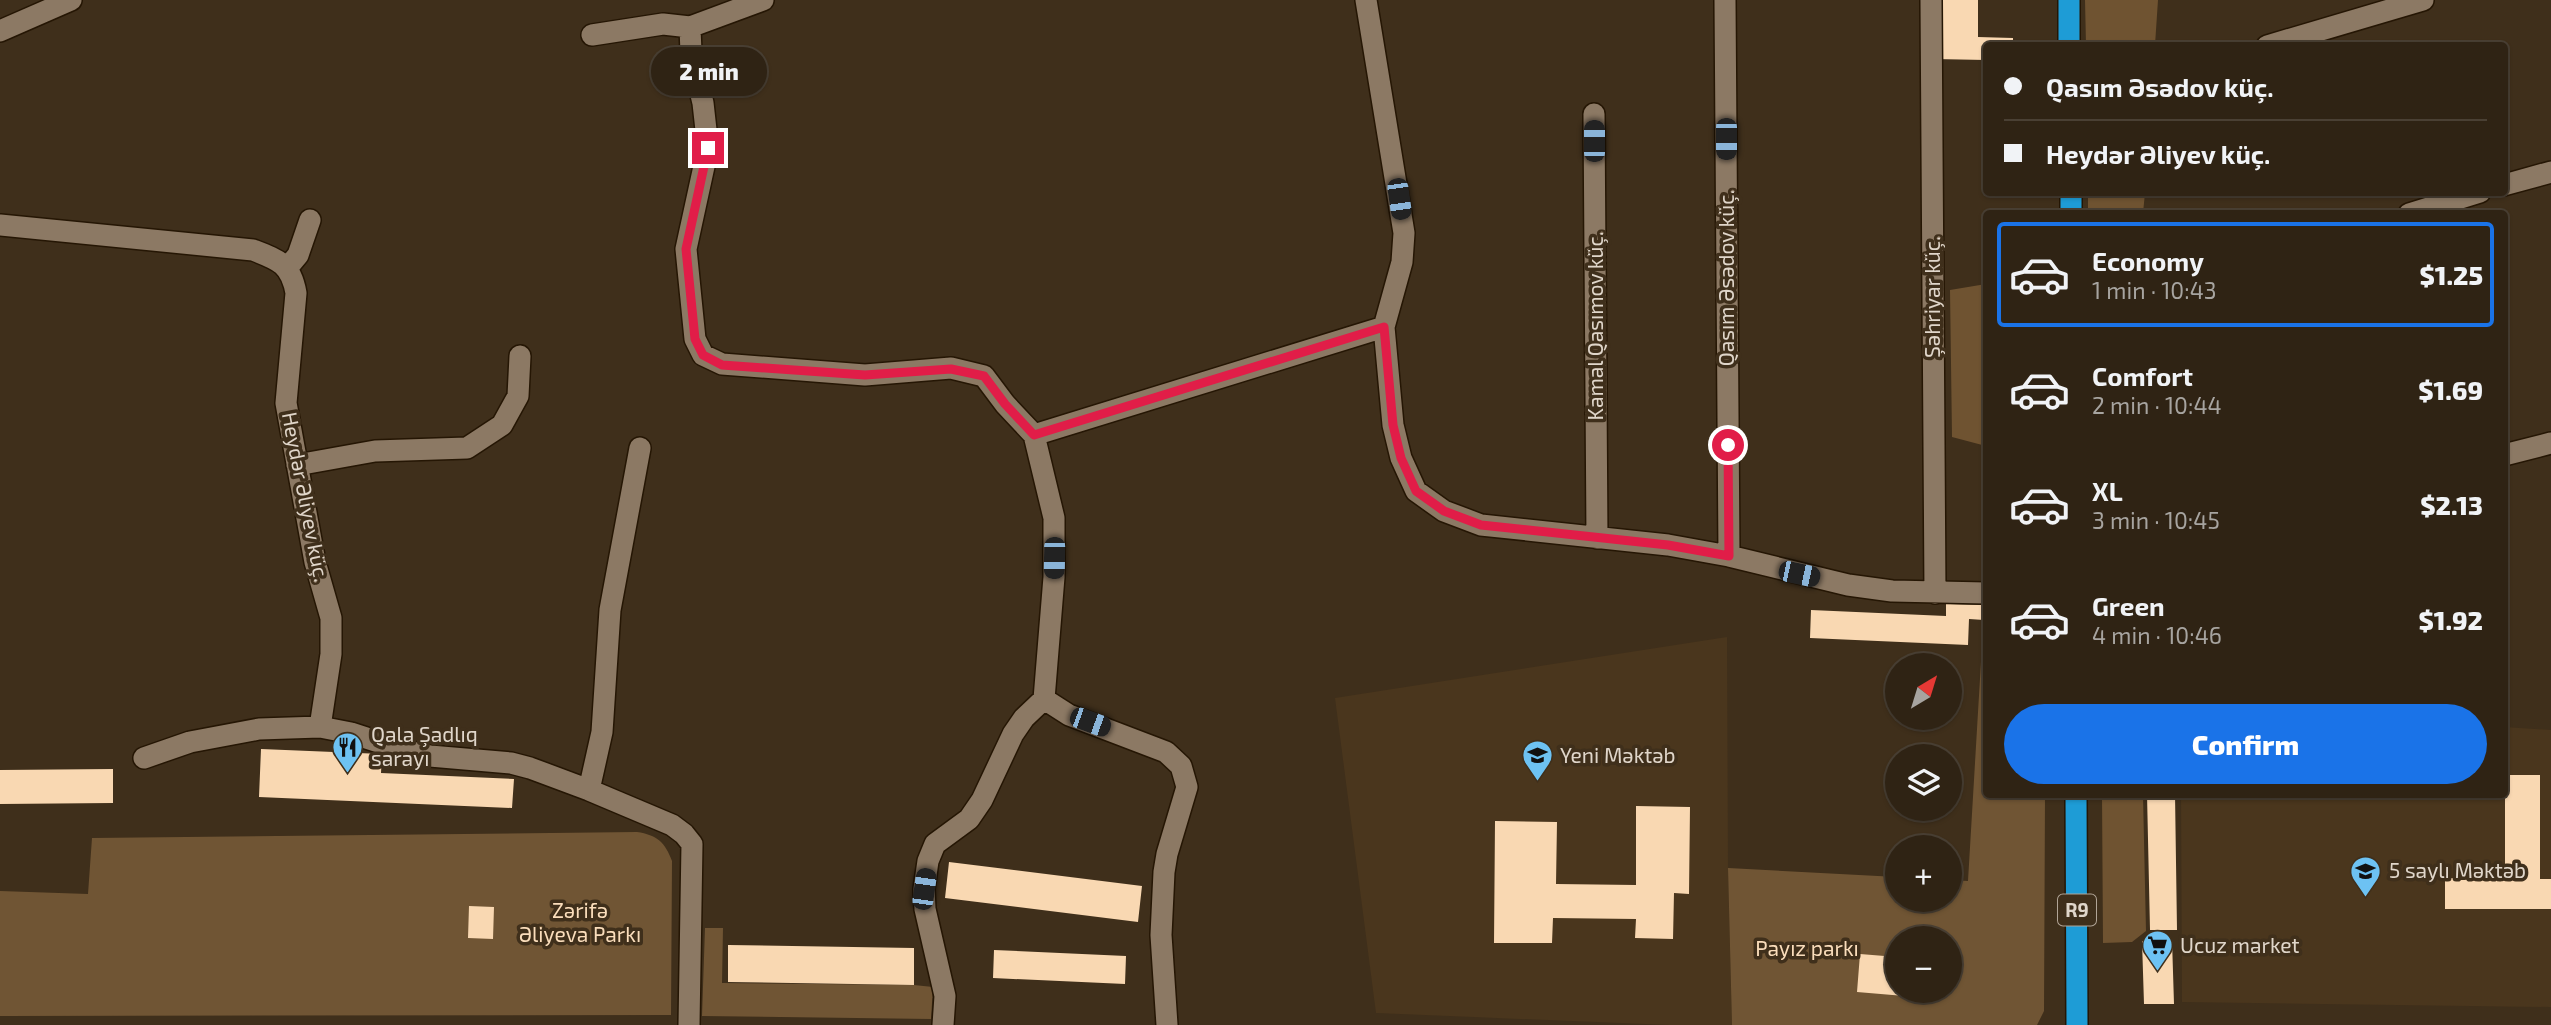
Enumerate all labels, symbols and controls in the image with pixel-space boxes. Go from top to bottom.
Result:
callout: 2 min [650,46,766,96]
text: 2 min [679,57,739,85]
text: Qasım Əsədov küç. [2046,71,2274,102]
car [1716,118,1737,160]
car [1584,120,1605,162]
route end [692,132,724,164]
text: Heydər Əliyev küç. [2046,138,2270,169]
car [1386,177,1413,221]
street label: Qasım Əsədov küç. [1713,190,1740,366]
street label: Kamal Qasımov küç. [1582,231,1609,421]
street label: Şəhriyar küç. [1919,236,1946,358]
icon: car [2008,243,2071,306]
text: Economy [2092,245,2204,276]
text: $1.25 [2419,259,2483,290]
text: 1 min · 10:43 [2092,276,2217,304]
icon: car [2008,358,2071,421]
text: Comfort [2092,360,2193,391]
text: $1.69 [2418,374,2483,405]
text: 2 min · 10:44 [2092,391,2222,419]
street label: Heydər Əliyev küç. [276,410,335,584]
route start [1712,429,1744,461]
icon: car [2008,473,2071,536]
text: XL [2092,475,2123,506]
text: $2.13 [2420,489,2483,520]
text: 3 min · 10:45 [2092,506,2220,534]
car [1044,537,1065,579]
car [1777,559,1822,589]
icon: car [2008,588,2071,651]
text: Green [2092,590,2165,621]
text: $1.92 [2418,604,2483,635]
text: 4 min · 10:46 [2092,621,2222,649]
north arrow [1885,653,1962,730]
map controls [1885,653,1962,1003]
button: Confirm [2004,704,2487,784]
car [1067,705,1114,739]
place label: Qala Şadlıq sarayı [371,721,478,770]
restaurant icon: Qala Şadlıq sarayı [331,730,365,774]
school or university icon: Yeni Məktəb [1520,739,1554,783]
place label: Yeni Məktəb [1560,742,1676,767]
button: layers [1885,744,1962,821]
button: + [1885,835,1962,912]
school or university icon: 5 saylı Məktəb [2349,854,2383,898]
place label: 5 saylı Məktəb [2389,857,2526,882]
car [911,867,938,911]
road number: R9 [2058,894,2096,926]
park label: Zərifə Əliyeva Parkı [519,897,641,946]
button: − [1885,926,1962,1003]
supermarket icon: Ucuz market [2140,929,2174,973]
place label: Ucuz market [2180,932,2300,957]
park label: Payız parkı [1755,935,1859,960]

